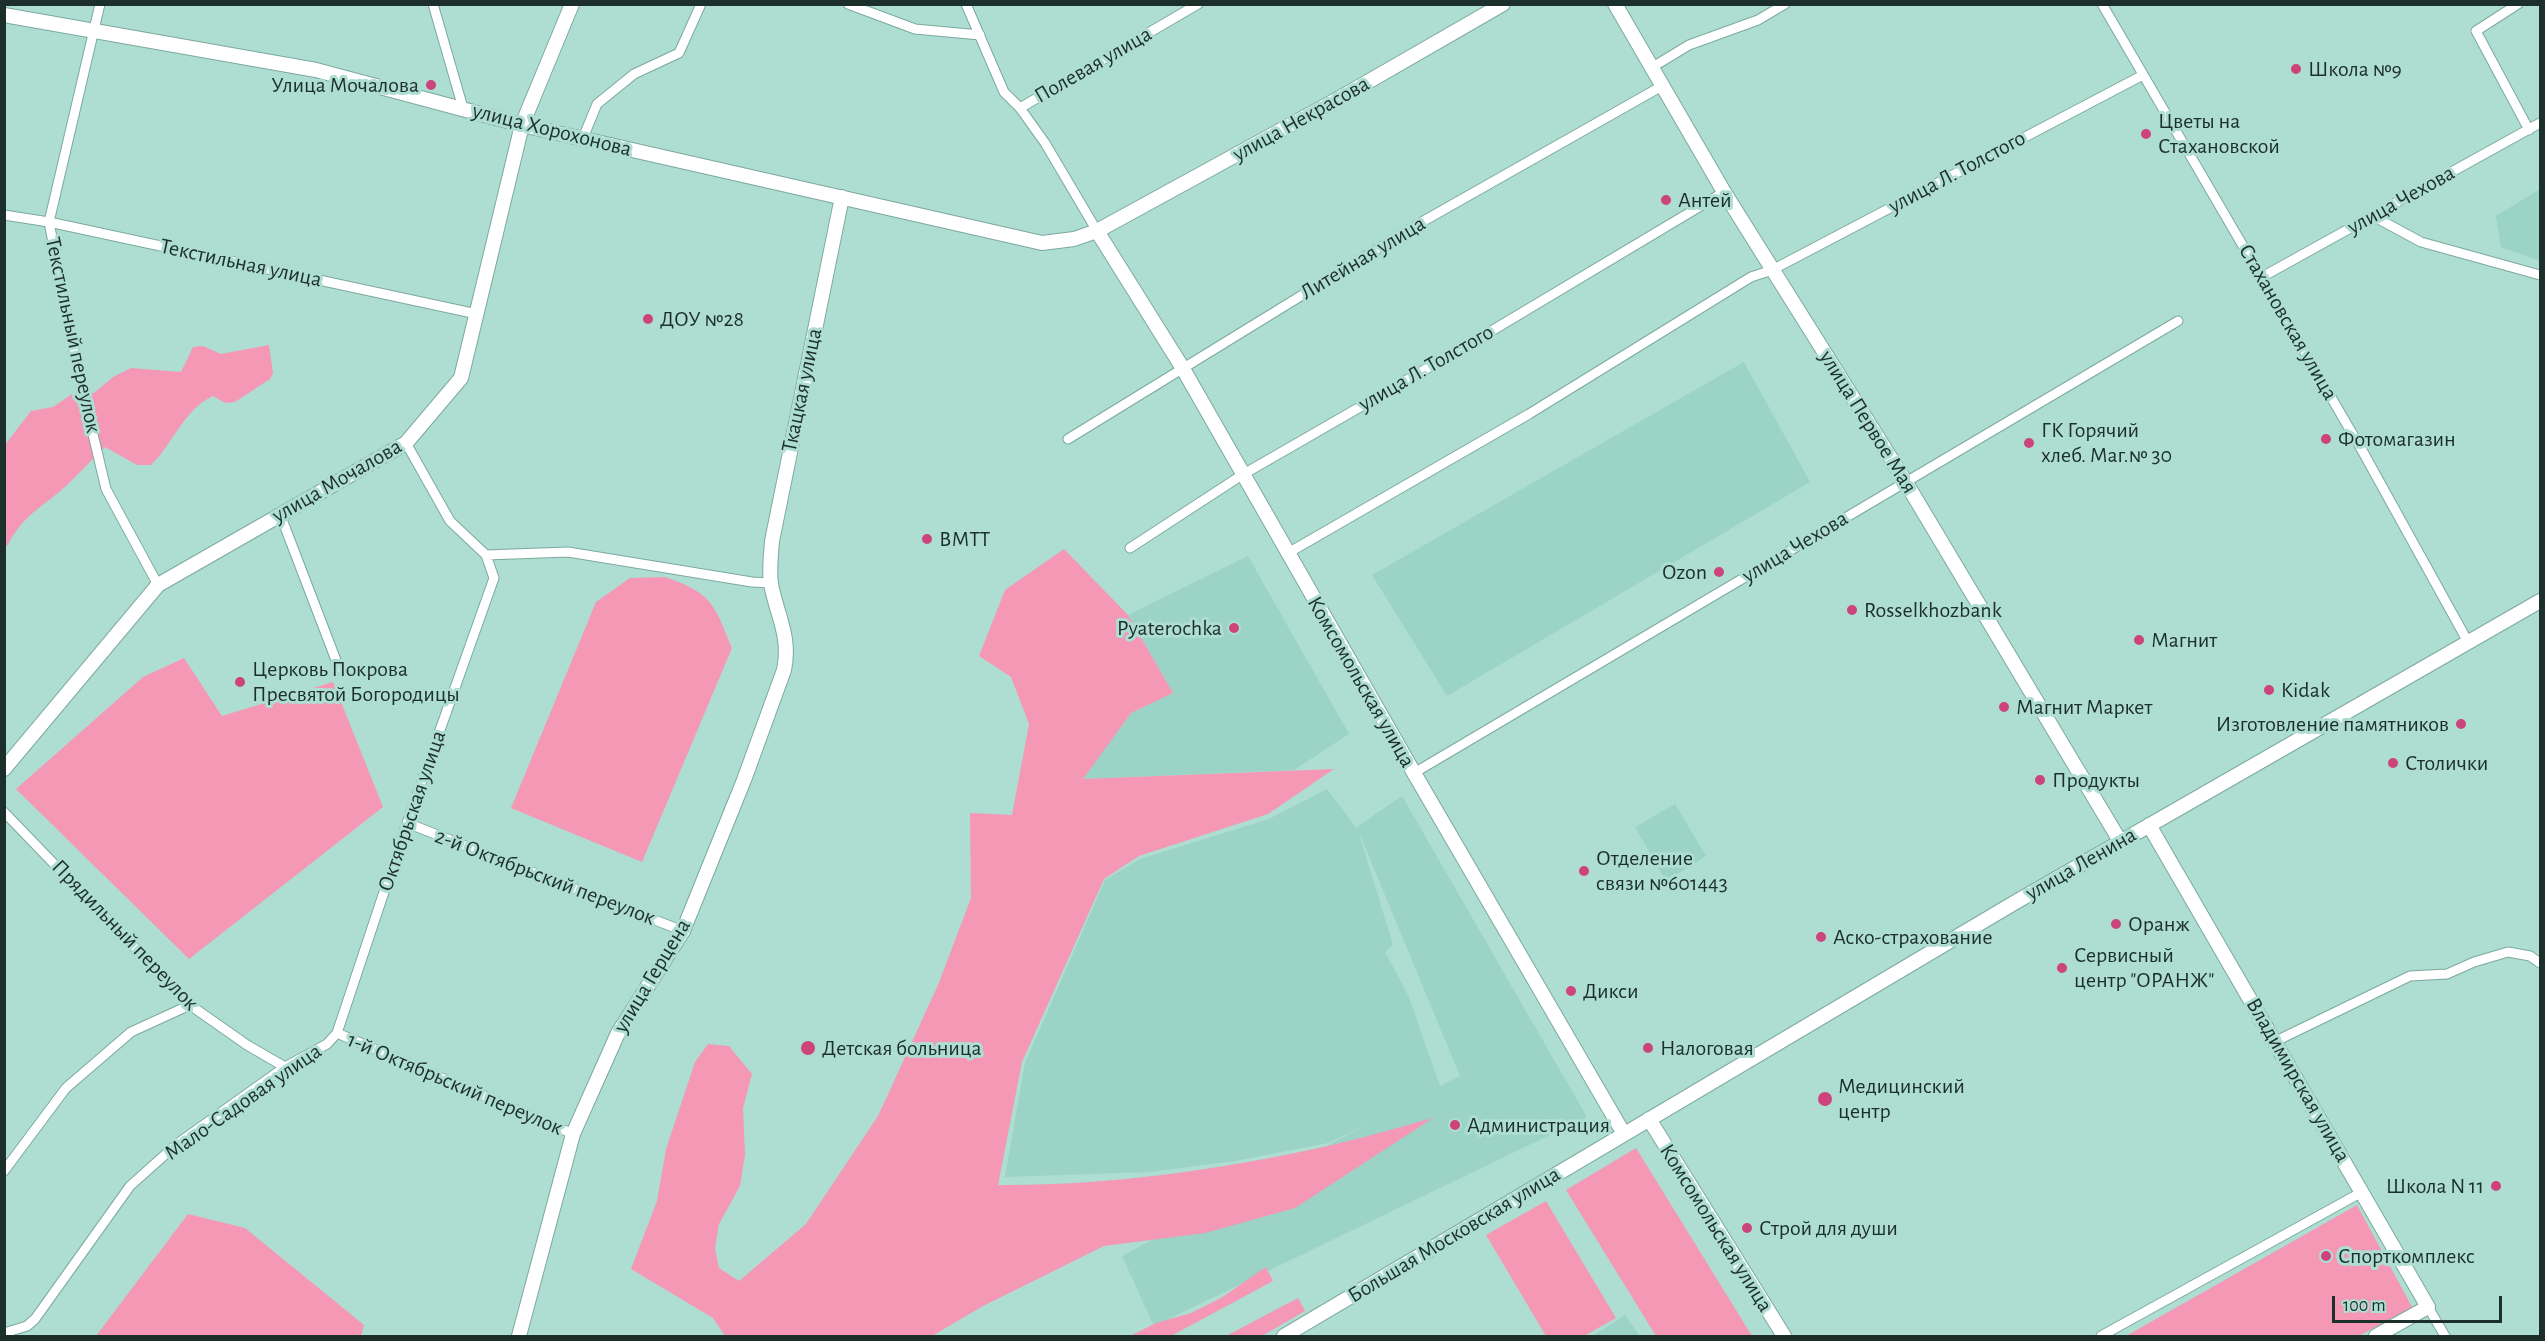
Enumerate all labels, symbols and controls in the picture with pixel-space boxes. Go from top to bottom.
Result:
street label: Полевая улица [1030,21,1156,109]
place label: Школа №9 [2308,56,2402,82]
marker: Школа №9 [2289,62,2303,76]
street label: улица Некрасова [1228,71,1374,167]
place label: Улица Мочалова [271,72,419,98]
marker: Улица Мочалова [424,78,438,92]
street label: улица Хорохонова [470,97,634,163]
place label: Цветы на Стахановской [2158,108,2280,160]
street label: улица Л. Толстого [1884,125,2030,219]
marker: Цветы на Стахановской [2139,127,2153,141]
street label: улица Чехова [2343,160,2459,240]
place label: Антей [1678,187,1732,213]
marker: Антей [1659,193,1673,207]
street label: Литейная улица [1296,210,1430,306]
street label: Текстильная улица [158,233,324,293]
street label: Текстильный переулок [39,235,107,435]
street label: Стахановская улица [2233,239,2343,405]
place label: ДОУ №28 [660,306,744,332]
marker: ДОУ №28 [641,312,655,326]
street label: улица Л. Толстого [1354,319,1498,417]
street label: Ткацкая улица [776,326,828,454]
street label: улица Первое Мая [1813,346,1923,498]
place label: ГК Горячий хлеб. Маг.№ 30 [2041,417,2172,469]
place label: Фотомагазин [2338,426,2456,452]
marker: Фотомагазин [2319,432,2333,446]
street label: улица Мочалова [267,433,407,529]
marker: ГК Горячий хлеб. Маг.№ 30 [2022,436,2036,450]
street label: улица Чехова [1737,505,1853,589]
place label: ВМТТ [939,526,990,552]
marker: ВМТТ [920,532,934,546]
place label: Ozon [1662,559,1707,585]
marker: Ozon [1712,565,1726,579]
street label: Комсомольская улица [1301,592,1421,772]
place label: Rosselkhozbank [1864,597,2002,623]
marker: Rosselkhozbank [1845,603,1859,617]
place label: Pyaterochka [1117,615,1222,641]
marker: Pyaterochka [1227,621,1241,635]
place label: Магнит [2151,627,2217,653]
marker: Магнит [2132,633,2146,647]
place label: Церковь Покрова Пресвятой Богородицы [252,656,460,708]
marker: Церковь Покрова Пресвятой Богородицы [233,675,247,689]
place label: Kidak [2281,677,2330,703]
marker: Kidak [2262,683,2276,697]
place label: Магнит Маркет [2016,694,2152,720]
marker: Магнит Маркет [1997,700,2011,714]
place label: Изготовление памятников [2216,711,2449,737]
marker: Изготовление памятников [2454,717,2468,731]
street label: Октябрьская улица [372,727,452,895]
place label: Столички [2405,750,2488,776]
marker: Столички [2386,756,2400,770]
place label: Продукты [2052,767,2140,793]
marker: Продукты [2033,773,2047,787]
street label: улица Ленина [2021,822,2141,906]
street label: 2-й Октябрьский переулок [431,823,659,931]
place label: Отделение связи №601443 [1596,845,1728,896]
street label: Прядильный переулок [46,854,204,1016]
marker: Отделение связи №601443 [1577,864,1591,878]
place label: Оранж [2128,911,2190,937]
street label: улица Герцена [608,914,696,1038]
marker: Оранж [2109,917,2123,931]
place label: Аско-страхование [1833,924,1993,950]
marker: Аско-страхование [1814,930,1828,944]
place label: Сервисный центр "ОРАНЖ" [2074,942,2214,993]
marker: Сервисный центр "ОРАНЖ" [2055,961,2069,975]
place label: Дикси [1583,978,1639,1004]
marker: Дикси [1564,984,1578,998]
street label: Владимирская улица [2240,993,2356,1167]
street label: 1-й Октябрьский переулок [343,1027,567,1141]
place label: Детская больница [822,1035,982,1061]
place label: Налоговая [1660,1035,1754,1061]
street label: Мало-Садовая улица [159,1038,327,1166]
marker: Детская больница [799,1039,817,1057]
marker: Налоговая [1641,1041,1655,1055]
place label: Медицинский центр [1838,1073,1965,1124]
marker: Медицинский центр [1816,1090,1834,1108]
place label: Администрация [1467,1112,1610,1138]
marker: Администрация [1448,1118,1462,1132]
street label: Комсомольская улица [1654,1139,1778,1317]
street label: Большая Московская улица [1343,1161,1565,1309]
place label: Школа N 11 [2386,1173,2484,1199]
marker: Школа N 11 [2489,1179,2503,1193]
place label: Строй для души [1759,1215,1898,1241]
marker: Строй для души [1740,1221,1754,1235]
place label: Спорткомплекс [2338,1243,2475,1269]
marker: Спорткомплекс [2319,1249,2333,1263]
scale bar [2335,1284,2504,1322]
text: 100 m [2343,1297,2386,1315]

